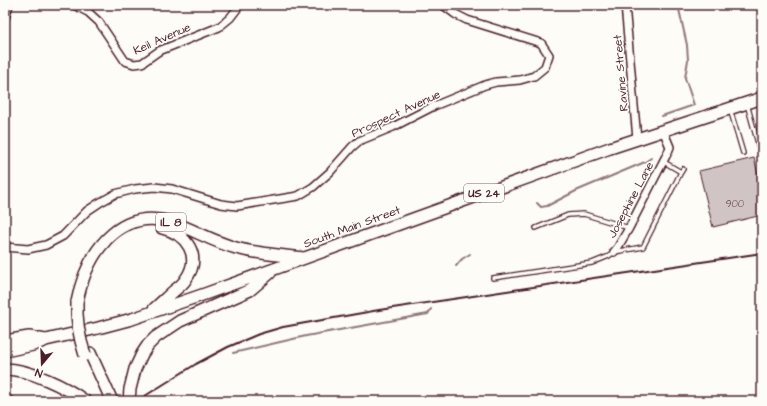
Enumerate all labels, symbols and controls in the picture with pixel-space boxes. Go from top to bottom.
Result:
street label: Keil Avenue [131,19,194,59]
street label: Ravine Street [609,34,633,112]
street label: Prospect Avenue [349,86,444,142]
street label: Josephine Lane [604,158,659,241]
road number: US 24 [464,184,504,202]
house number: 900 [726,197,744,211]
street label: South Main Street [301,202,403,252]
road number: IL 8 [156,213,186,231]
north arrow [22,344,62,384]
text: N [33,365,45,381]

